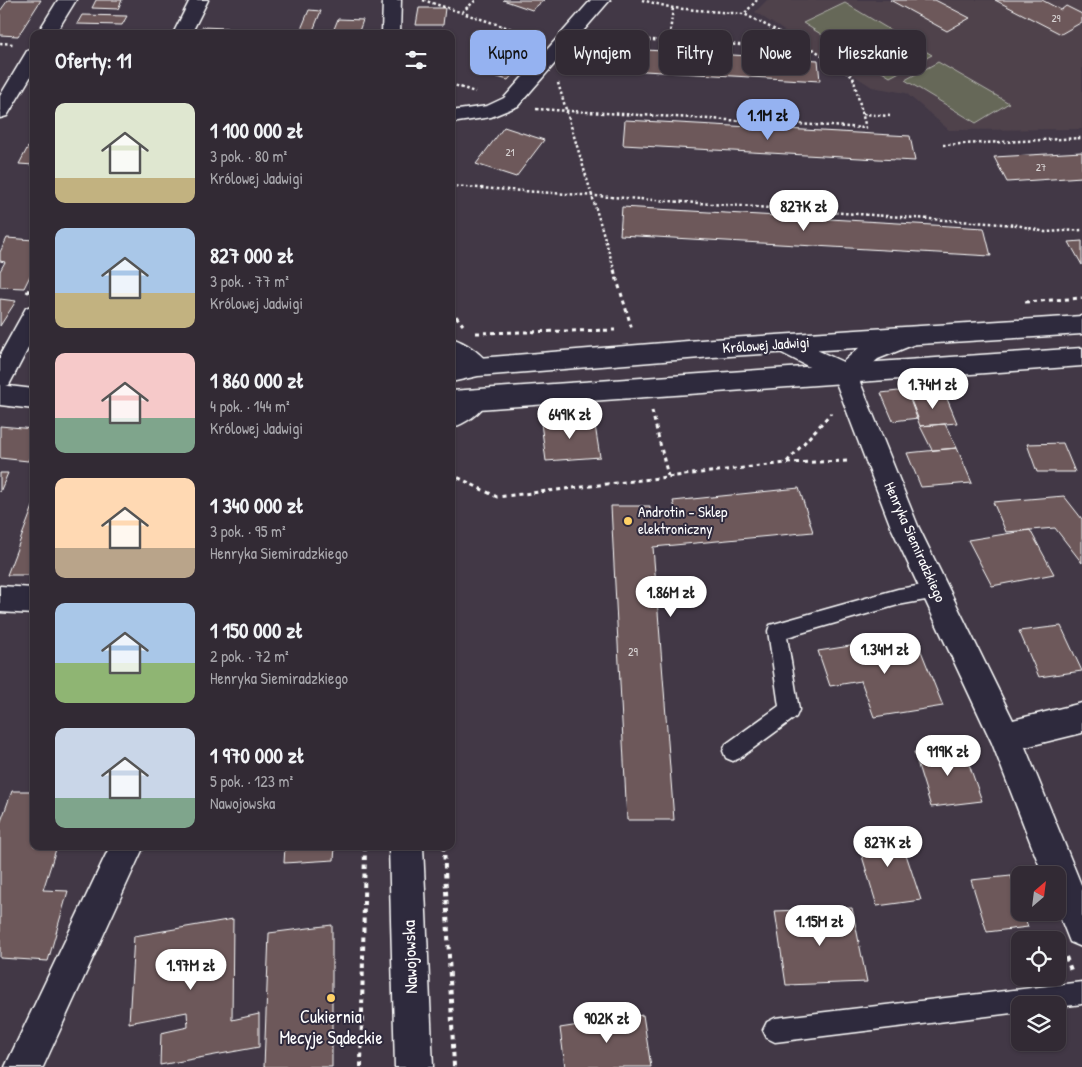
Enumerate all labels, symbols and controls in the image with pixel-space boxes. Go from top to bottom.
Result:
house number: 29 [1051,11,1061,25]
chip: Kupno [470,30,546,75]
chip: Wynajem [556,30,649,75]
chip: Filtry [659,30,732,75]
chip: Nowe [742,30,810,75]
chip: Mieszkanie [820,30,926,75]
text: Oferty: 11 [55,46,132,75]
icon: filters [402,46,430,74]
pin: 1.1M zł [722,98,814,141]
text: 1.1M zł [747,104,789,126]
text: 1 100 000 zł [210,116,304,145]
icon: home [95,123,155,183]
text: 3 pok. · 80 m² [210,145,287,167]
house number: 21 [505,145,515,159]
house number: 27 [1036,160,1046,174]
text: Królowej Jadwigi [210,167,303,189]
pin: 827K zł [758,190,850,232]
text: 827K zł [780,195,828,217]
text: 827 000 zł [210,241,294,270]
icon: home [95,248,155,308]
text: 3 pok. · 77 m² [210,270,289,292]
text: Królowej Jadwigi [210,292,303,314]
street label: Królowej Jadwigi [722,331,810,358]
text: 1 860 000 zł [210,366,304,395]
pin: 1.74M zł [881,368,985,410]
icon: home [95,373,155,433]
text: 1.74M zł [908,373,958,395]
text: 4 pok. · 144 m² [210,395,290,417]
pin: 649K zł [524,398,616,440]
text: 649K zł [548,403,592,425]
text: Królowej Jadwigi [210,417,303,439]
street label: Henryka Siemiradzkiego [880,478,951,605]
text: 1 340 000 zł [210,491,304,520]
icon: home [95,498,155,558]
place label: Androtin - Sklep elektroniczny [638,501,728,539]
marker: Androtin - Sklep elektroniczny [622,515,634,527]
text: 3 pok. · 95 m² [210,520,286,542]
text: Henryka Siemiradzkiego [210,542,348,564]
pin: 1.86M zł [619,576,723,618]
text: 1.86M zł [647,581,695,603]
text: 1 150 000 zł [210,616,303,645]
icon: home [95,623,155,683]
pin: 1.34M zł [833,632,937,675]
text: 1.34M zł [861,638,909,660]
house number: 29 [628,643,639,660]
text: 2 pok. · 72 m² [210,645,289,667]
text: Henryka Siemiradzkiego [210,667,348,689]
pin: 919K zł [902,734,994,777]
text: 919K zł [927,740,969,762]
text: 1 970 000 zł [210,741,305,770]
icon: home [95,748,155,808]
text: 5 pok. · 123 m² [210,770,293,792]
text: Nawojowska [210,792,275,814]
pin: 827K zł [842,826,934,868]
text: 827K zł [864,831,912,853]
north arrow [1011,866,1066,921]
map controls [1011,866,1066,1051]
pin: 1.15M zł [768,904,872,947]
text: 1.15M zł [796,910,844,932]
street label: Nawojowska [396,920,423,994]
button: locate [1011,931,1066,986]
pin: 1.97M zł [139,948,243,991]
text: 1.97M zł [166,954,216,976]
marker: Cukiernia Mecyje Sądeckie [325,992,337,1004]
button: layers [1011,996,1066,1051]
pin: 902K zł [561,1002,653,1044]
place label: Cukiernia Mecyje Sądeckie [279,1004,383,1050]
text: 902K zł [584,1007,630,1029]

